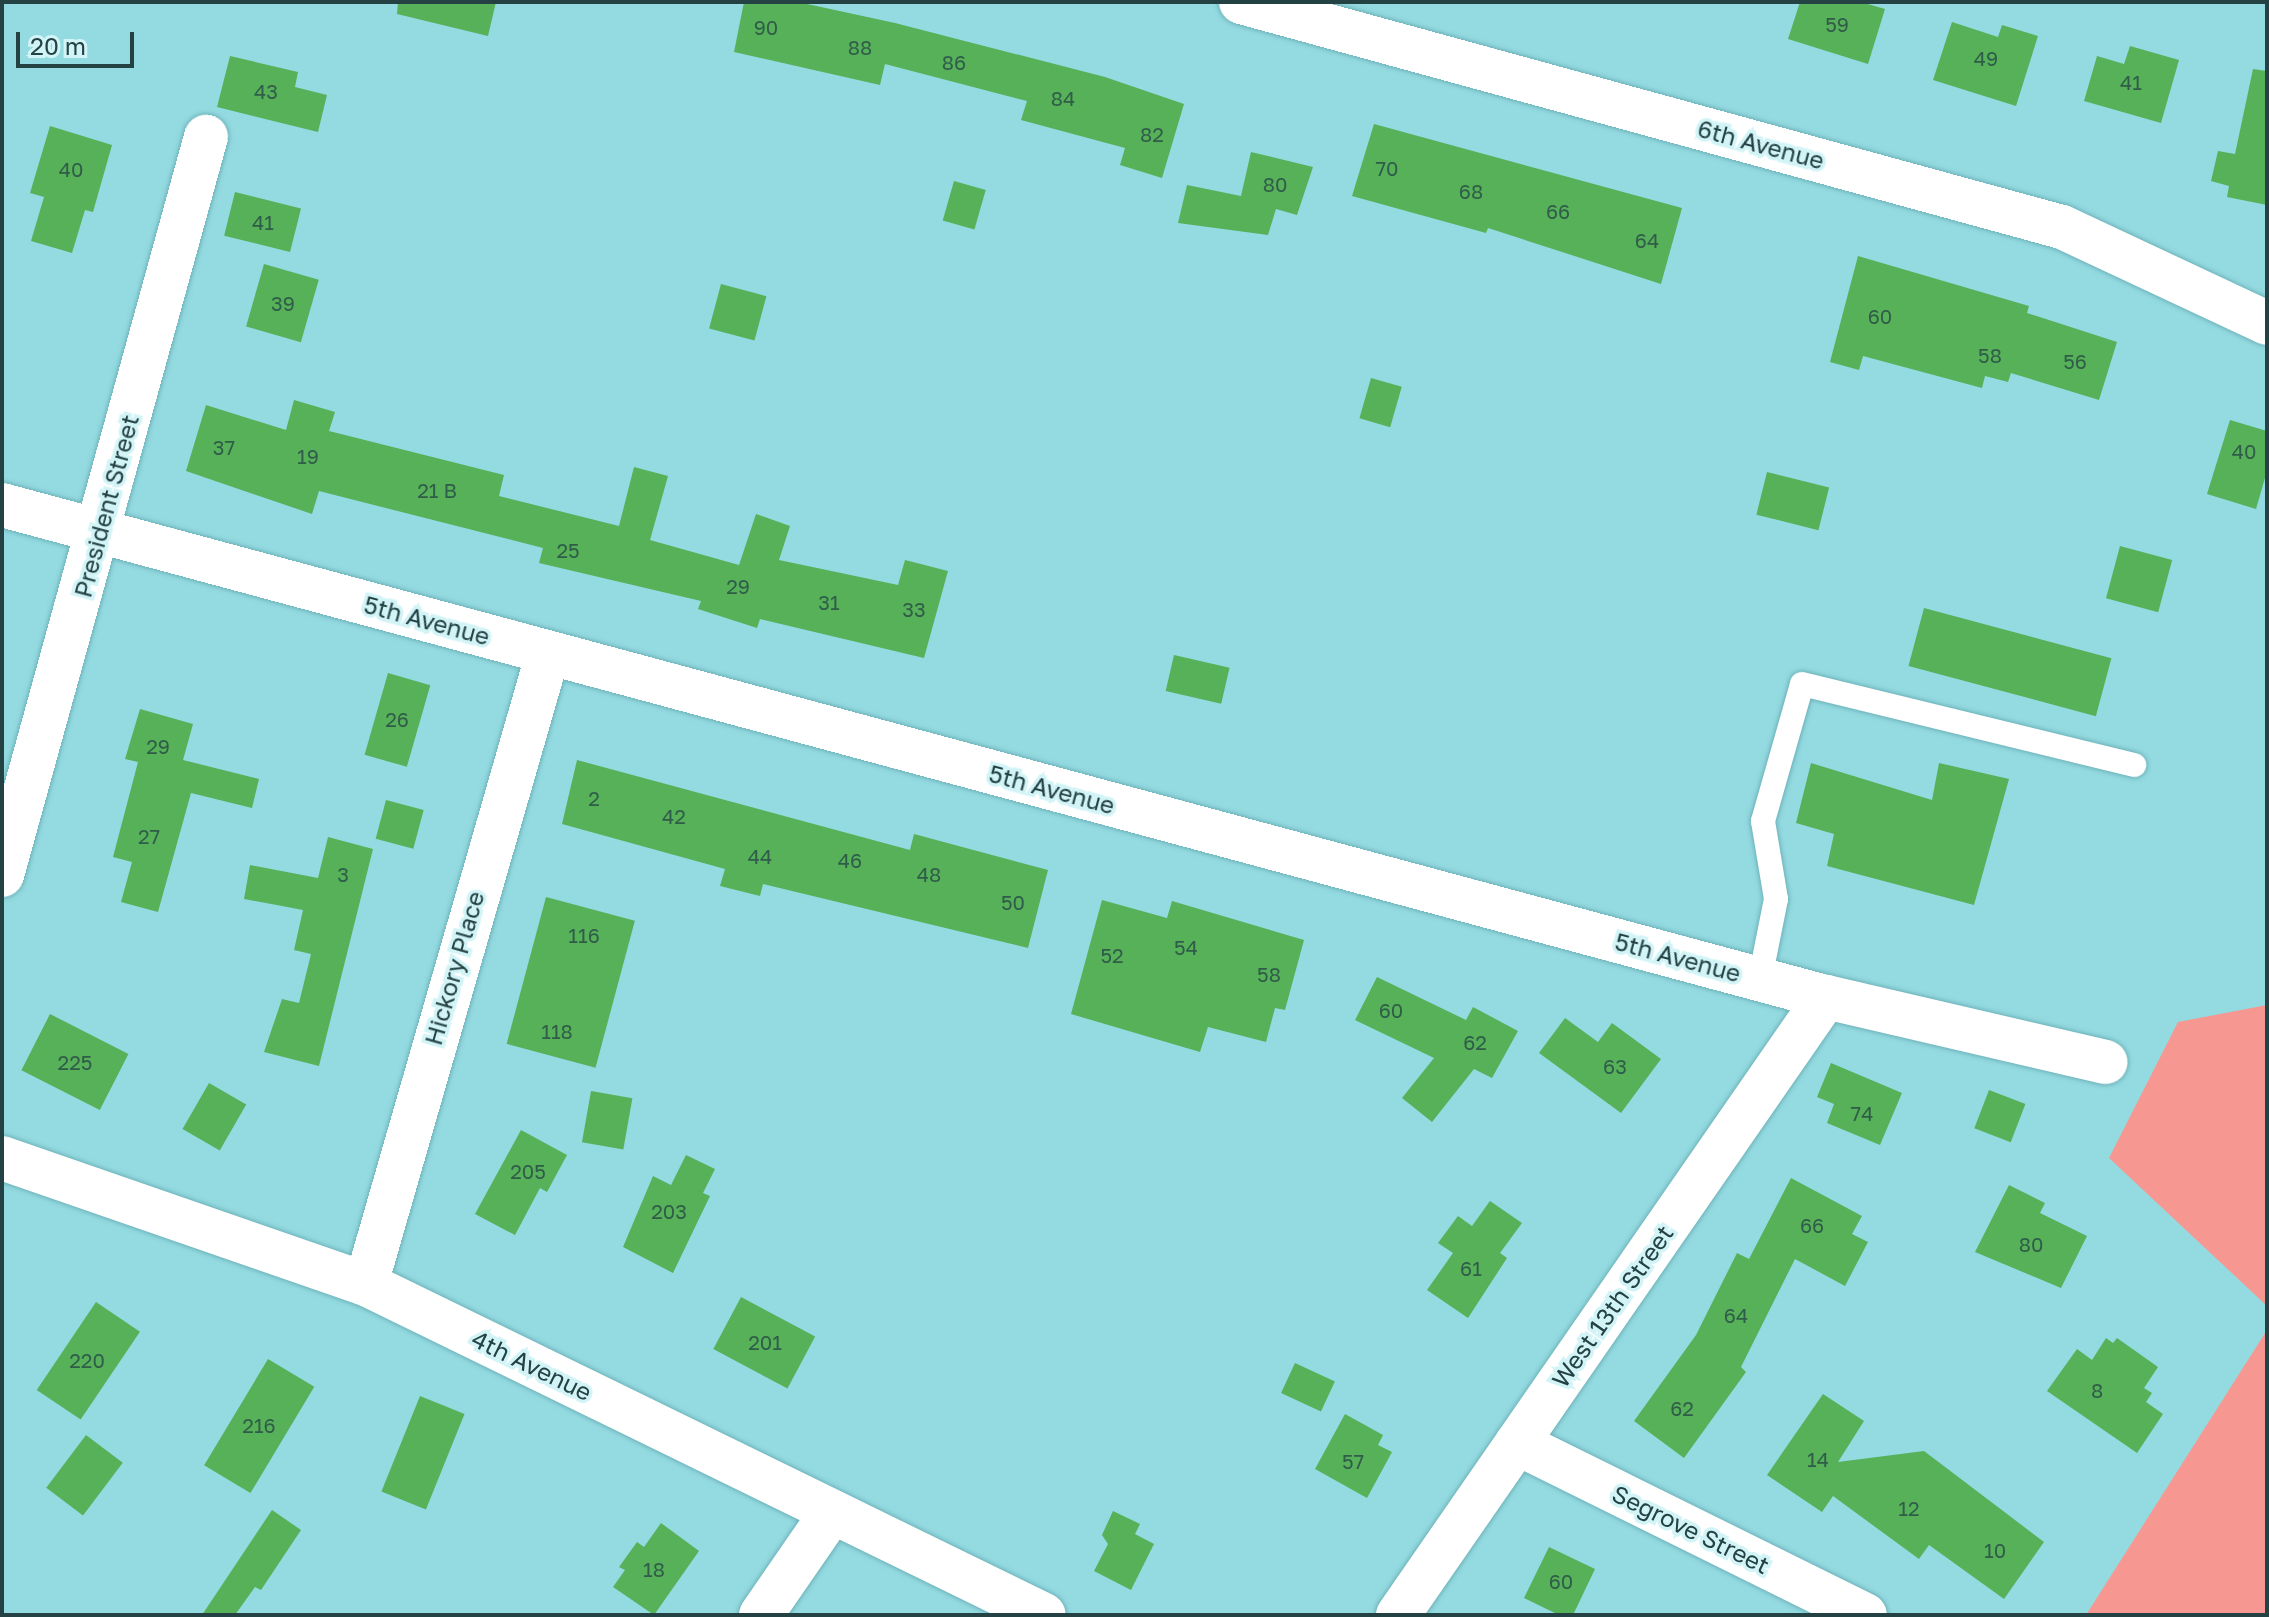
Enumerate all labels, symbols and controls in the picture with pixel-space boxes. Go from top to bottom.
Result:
house number: 59 [1825,12,1849,36]
house number: 90 [754,15,778,39]
scale bar [20,16,138,66]
text: 20 m [30,31,86,60]
house number: 88 [848,35,872,59]
house number: 49 [1974,46,1998,70]
house number: 86 [942,50,966,74]
house number: 41 [2120,70,2142,94]
house number: 43 [254,79,278,103]
house number: 84 [1051,86,1075,110]
street label: 6th Avenue [1695,113,1827,175]
house number: 82 [1140,122,1164,146]
house number: 70 [1376,156,1398,180]
house number: 40 [59,157,83,181]
house number: 80 [1263,172,1287,196]
house number: 68 [1459,179,1483,203]
house number: 66 [1546,199,1570,223]
house number: 41 [252,210,274,234]
house number: 64 [1635,228,1659,252]
house number: 39 [271,291,295,315]
house number: 60 [1868,304,1892,328]
house number: 58 [1978,343,2002,367]
house number: 56 [2063,349,2087,373]
street label: President Street [68,412,144,600]
house number: 37 [213,435,235,459]
house number: 40 [2232,439,2256,463]
house number: 19 [297,444,319,468]
house number: 21 B [417,478,457,502]
house number: 25 [556,538,580,562]
house number: 29 [726,574,750,598]
street label: 5th Avenue [361,589,493,651]
house number: 31 [818,590,840,614]
house number: 33 [902,597,926,621]
house number: 26 [385,707,409,731]
house number: 29 [146,734,170,758]
street label: 5th Avenue [986,758,1118,820]
house number: 2 [588,786,600,810]
house number: 42 [662,804,686,828]
house number: 27 [138,824,160,848]
house number: 44 [748,844,772,868]
house number: 46 [838,848,862,872]
house number: 3 [337,862,349,886]
house number: 48 [917,862,941,886]
street label: Hickory Place [418,888,490,1048]
house number: 50 [1001,890,1025,914]
house number: 116 [568,923,600,947]
street label: 5th Avenue [1612,926,1744,988]
house number: 54 [1174,935,1198,959]
house number: 52 [1100,943,1124,967]
house number: 58 [1257,962,1281,986]
house number: 60 [1379,998,1403,1022]
house number: 118 [541,1019,573,1043]
house number: 62 [1463,1030,1487,1054]
house number: 225 [58,1050,92,1074]
house number: 63 [1603,1054,1627,1078]
house number: 74 [1851,1101,1873,1125]
house number: 205 [510,1159,546,1183]
house number: 203 [651,1199,687,1223]
house number: 66 [1800,1213,1824,1237]
street label: West 13th Street [1545,1219,1679,1393]
house number: 80 [2019,1232,2043,1256]
house number: 61 [1460,1256,1482,1280]
house number: 64 [1724,1303,1748,1327]
street label: 4th Avenue [467,1324,597,1406]
house number: 201 [748,1330,782,1354]
house number: 220 [69,1348,105,1372]
house number: 8 [2091,1378,2103,1402]
house number: 62 [1670,1396,1694,1420]
house number: 216 [242,1413,276,1437]
house number: 14 [1807,1447,1829,1471]
house number: 57 [1342,1449,1364,1473]
street label: Segrove Street [1608,1479,1774,1579]
house number: 12 [1898,1496,1920,1520]
house number: 10 [1984,1538,2006,1562]
house number: 18 [643,1557,665,1581]
house number: 60 [1549,1569,1573,1593]

